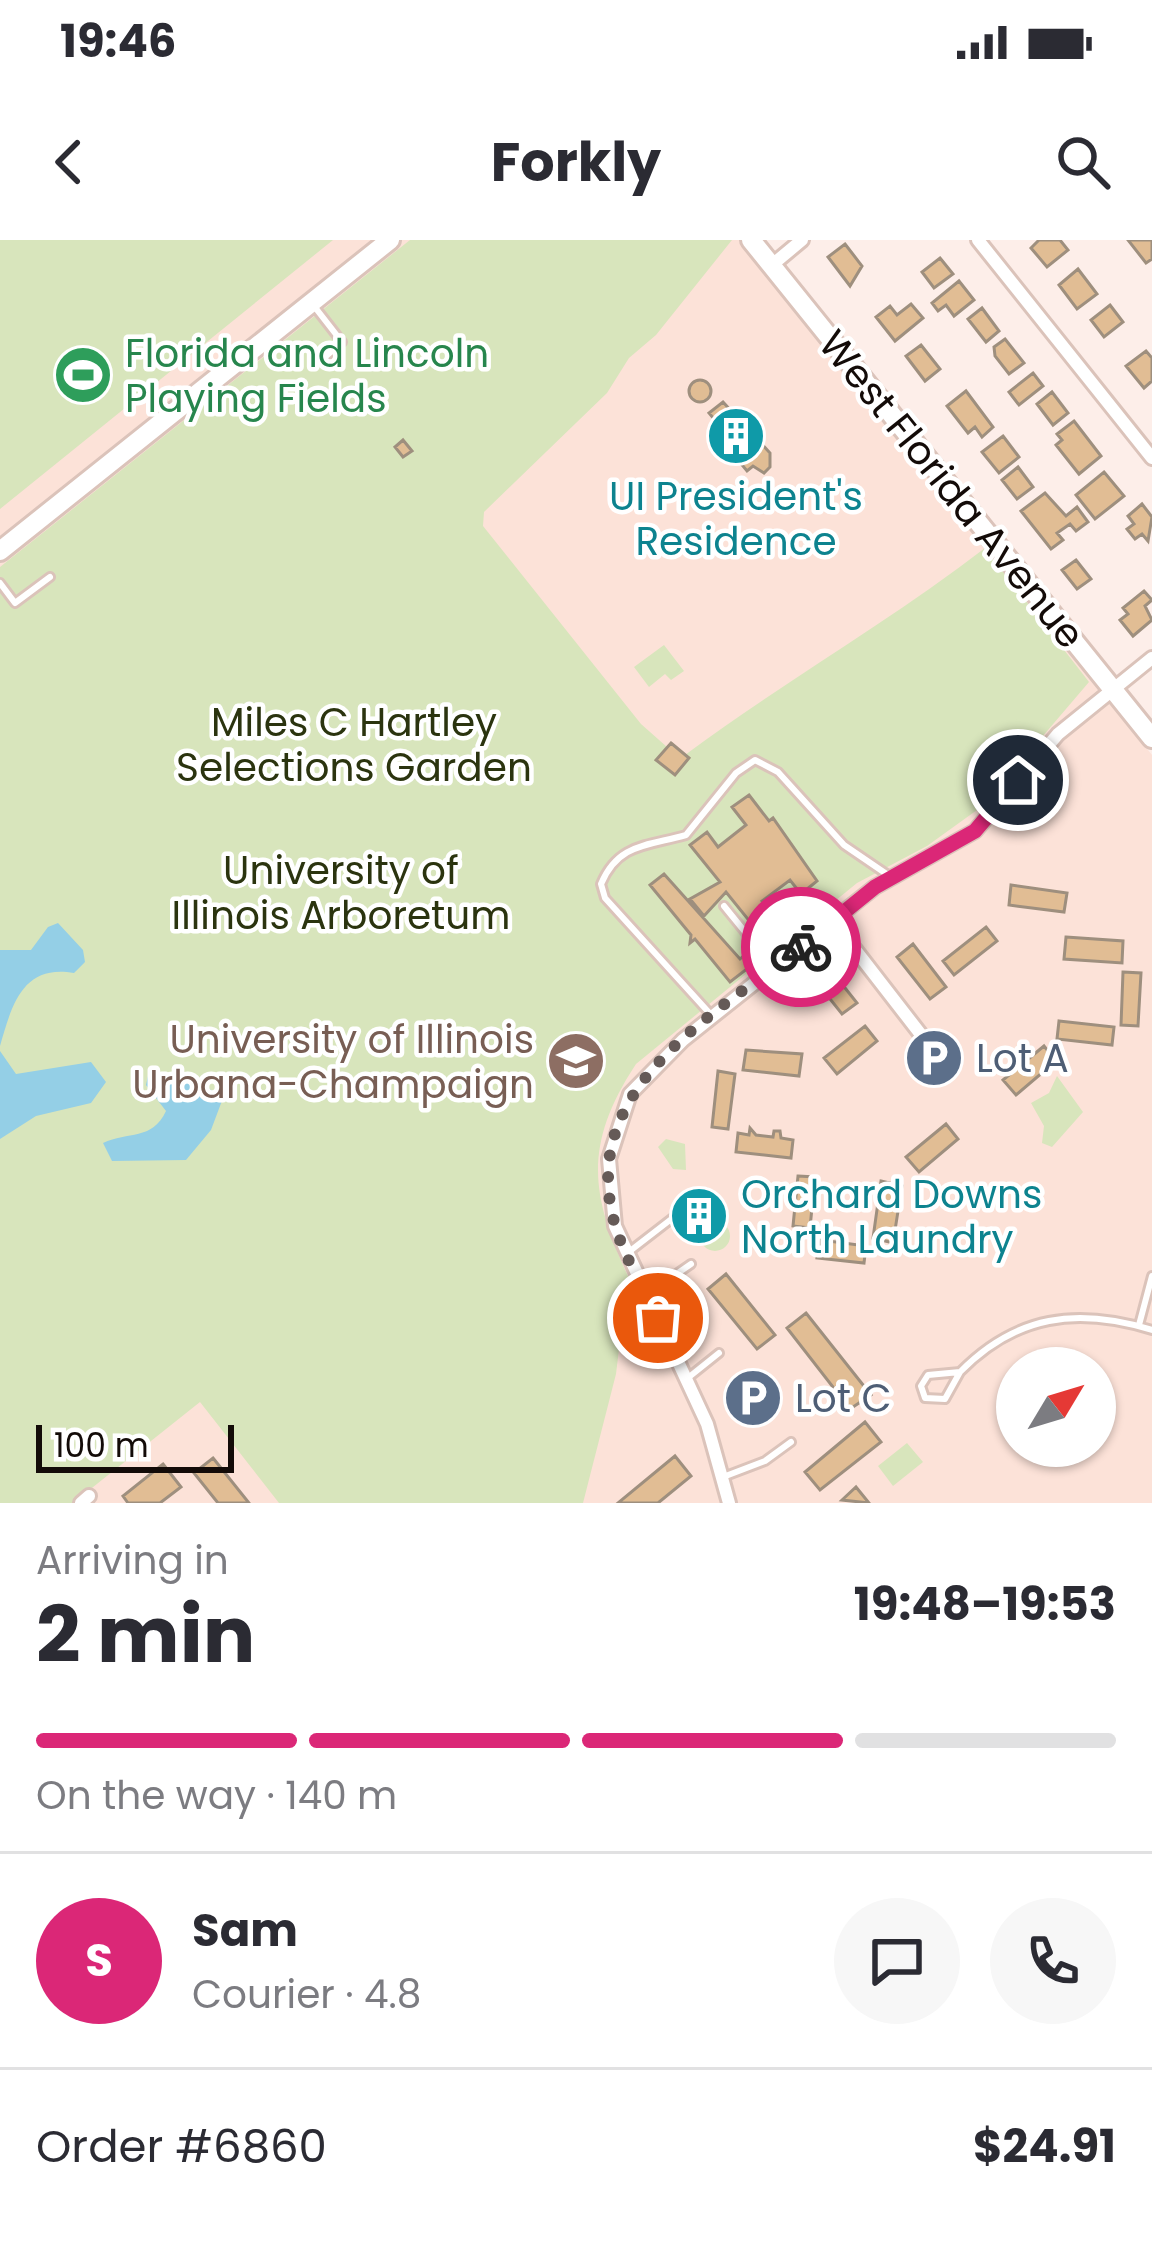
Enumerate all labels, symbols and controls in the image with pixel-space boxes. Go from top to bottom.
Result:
text: 19:46 [60,10,177,73]
text: Forkly [491,124,661,200]
icon: back [36,129,102,195]
icon: search [1050,129,1116,195]
street label: West Florida Avenue [806,318,1097,660]
place label: Florida and Lincoln Playing Fields [125,326,489,426]
sports icon: Florida and Lincoln Playing Fields [52,344,114,406]
building icon: UI President's Residence [705,405,767,467]
place label: UI President's Residence [609,469,863,569]
park label: Miles C Hartley Selections Garden [176,695,532,795]
pin [967,729,1069,831]
icon: home [985,747,1051,813]
park label: University of Illinois Arboretum [172,843,510,943]
courier [741,887,861,1007]
icon: bike [768,914,834,980]
place label: University of Illinois Urbana-Champaign [132,1012,534,1112]
parking icon: Lot A [903,1027,965,1089]
school or university icon: University of Illinois Urbana-Champaign [545,1030,607,1092]
place label: Lot A [976,1031,1069,1086]
place label: Orchard Downs North Laundry [741,1167,1042,1267]
building icon: Orchard Downs North Laundry [668,1185,730,1247]
pin [607,1267,709,1369]
icon: bag [625,1285,691,1351]
north arrow [996,1347,1116,1467]
map controls [996,1347,1116,1467]
parking icon: Lot C [722,1367,784,1429]
place label: Lot C [795,1371,892,1426]
scale bar [36,1419,234,1472]
text: 100 m [54,1422,149,1469]
text: Arriving in [36,1533,229,1588]
text: 19:48–19:53 [854,1573,1116,1636]
text: 2 min [36,1580,255,1689]
text: On the way · 140 m [36,1768,397,1823]
button: chat [834,1898,960,2024]
button: phone [990,1898,1116,2024]
text: Sam [192,1899,298,1962]
text: S [85,1929,113,1992]
text: Courier · 4.8 [192,1967,421,2022]
text: Order #6860 [36,2115,327,2178]
text: $24.91 [973,2115,1116,2178]

